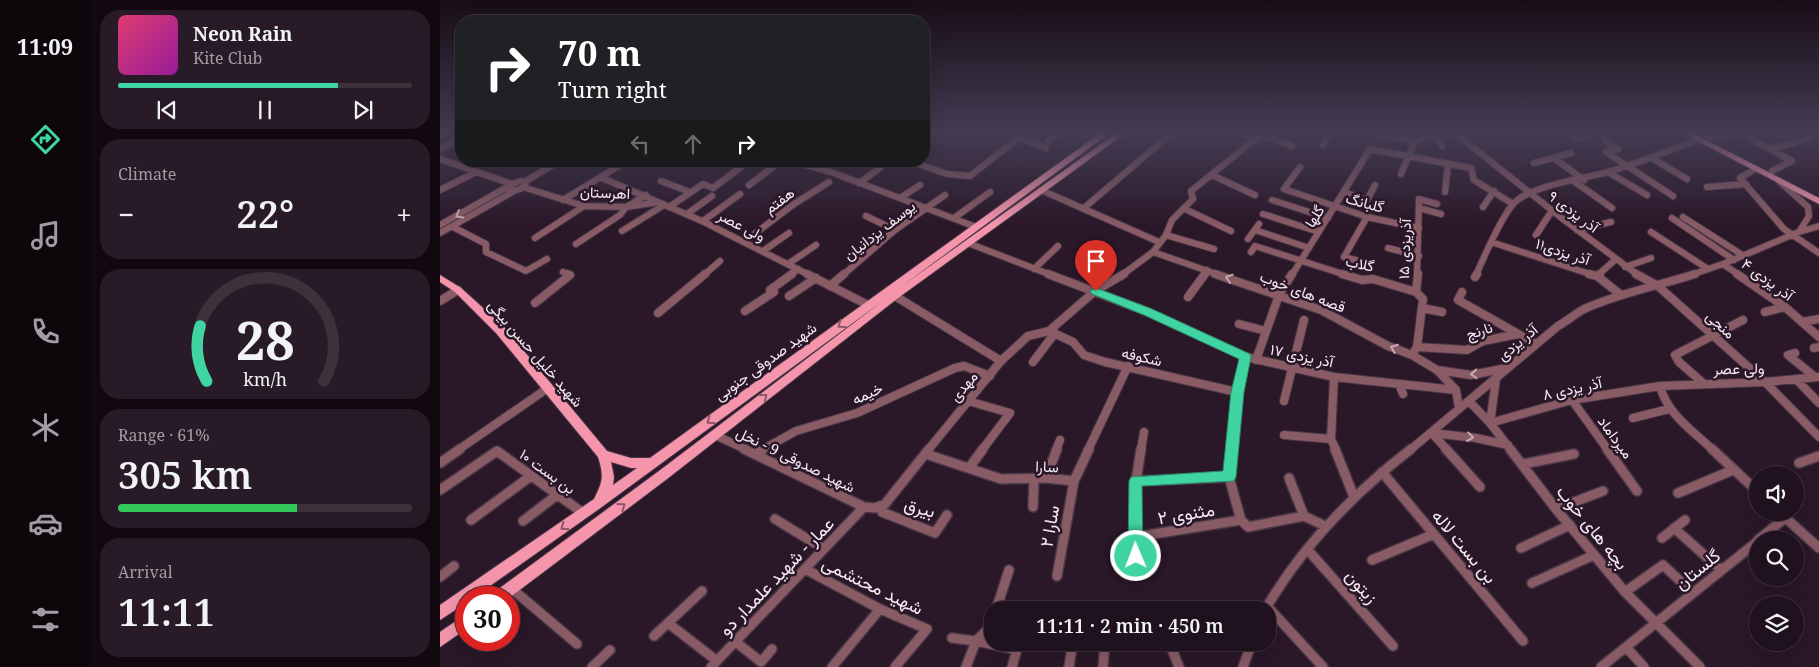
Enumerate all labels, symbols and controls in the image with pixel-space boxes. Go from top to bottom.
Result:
text: Neon Rain [193,21,292,47]
text: 70 m [558,29,641,76]
text: 11:09 [17,31,73,61]
icon: right [475,35,540,100]
text: Kite Club [193,47,262,69]
text: Turn right [558,74,667,104]
icon: previous [153,96,181,124]
icon: pause [251,96,279,124]
icon: next [349,96,377,124]
icon: directions [28,122,63,157]
icon: left [626,130,654,158]
icon: ahead [679,130,707,158]
icon: right [732,130,760,158]
text: Climate [118,163,176,185]
street label: اهرستان [580,181,630,203]
street label: هفتم [760,182,799,219]
street label: آذر یزدی ۹ [1544,185,1605,238]
text: 22° [236,187,294,239]
street label: گلبانگ [1344,187,1387,217]
text: − [118,195,134,233]
text: + [396,195,412,233]
street label: یوسف یزدانیان [839,196,919,264]
street label: گلها [1299,201,1329,231]
street label: ولی عصر [713,204,769,246]
one-way arrow [456,208,465,218]
street label: ۱۵ آذریزدی [1393,217,1416,280]
icon: music [28,218,63,253]
street label: آذر یزدی۱۱ [1533,233,1594,271]
pin [1075,240,1117,291]
icon: arrive [1082,247,1110,275]
street label: گلاب [1344,250,1376,276]
street label: ۴ آذر یزدی [1737,253,1799,306]
street label: قصه های خوب [1257,266,1349,317]
one-way arrow [1225,274,1234,284]
street label: شهید خلیل حسن بیگی [483,295,588,412]
text: 28 [236,304,294,375]
street label: منجی [1701,306,1740,343]
icon: phone [28,314,63,349]
street label: شهید صدوقی جنوبی [710,317,821,406]
street label: نارنج [1463,317,1495,345]
street label: آذر یزدی [1492,318,1543,366]
one-way arrow [837,319,847,328]
street label: آذر یزدی ۱۷ [1268,339,1337,373]
street label: شکوفه [1120,342,1164,370]
one-way arrow [1390,344,1399,354]
street label: ولی عصر [1712,358,1765,379]
text: km/h [243,367,287,391]
street label: مهدی [944,367,982,406]
one-way arrow [1469,368,1477,379]
street label: ۸ آذر یزدی [1541,372,1605,405]
street label: خیمه [848,377,886,409]
one-way arrow [758,394,767,402]
icon: climate [28,410,63,445]
street label: میرداماد [1594,412,1638,462]
one-way arrow [706,415,716,424]
street label: شهید صدوقی 9 - نخل [733,422,859,497]
text: Range · 61% [118,424,210,446]
one-way arrow [1466,432,1474,442]
street label: بن بست ۱۰ [515,444,580,499]
text: 305 km [118,448,252,500]
street label: سارا [1035,456,1059,476]
map controls [1749,466,1804,651]
button: sound [1749,466,1804,521]
street label: بچه های خوب [1551,480,1634,575]
street label: بیرق [902,491,938,523]
street label: مثنوی ۲ [1156,497,1216,529]
one-way arrow [616,503,625,512]
street label: سارا ۲ [1034,503,1064,549]
street label: بن بست لاله [1427,504,1503,588]
icon: car [28,506,63,541]
street label: عمار - شهید علمدار دو [713,512,839,640]
one-way arrow [560,521,570,530]
position arrow [1109,529,1161,581]
button: search [1749,531,1804,586]
street label: گلستان [1669,543,1725,595]
street label: شهید محتشمی [818,550,928,620]
text: Arrival [118,561,173,583]
street label: زیتون [1340,564,1384,608]
text: 11:11 [118,585,215,637]
speed limit sign: 30 [455,586,520,651]
button: layers [1749,596,1804,651]
icon: filters [28,602,63,637]
text: 11:11 · 2 min · 450 m [1036,613,1224,639]

